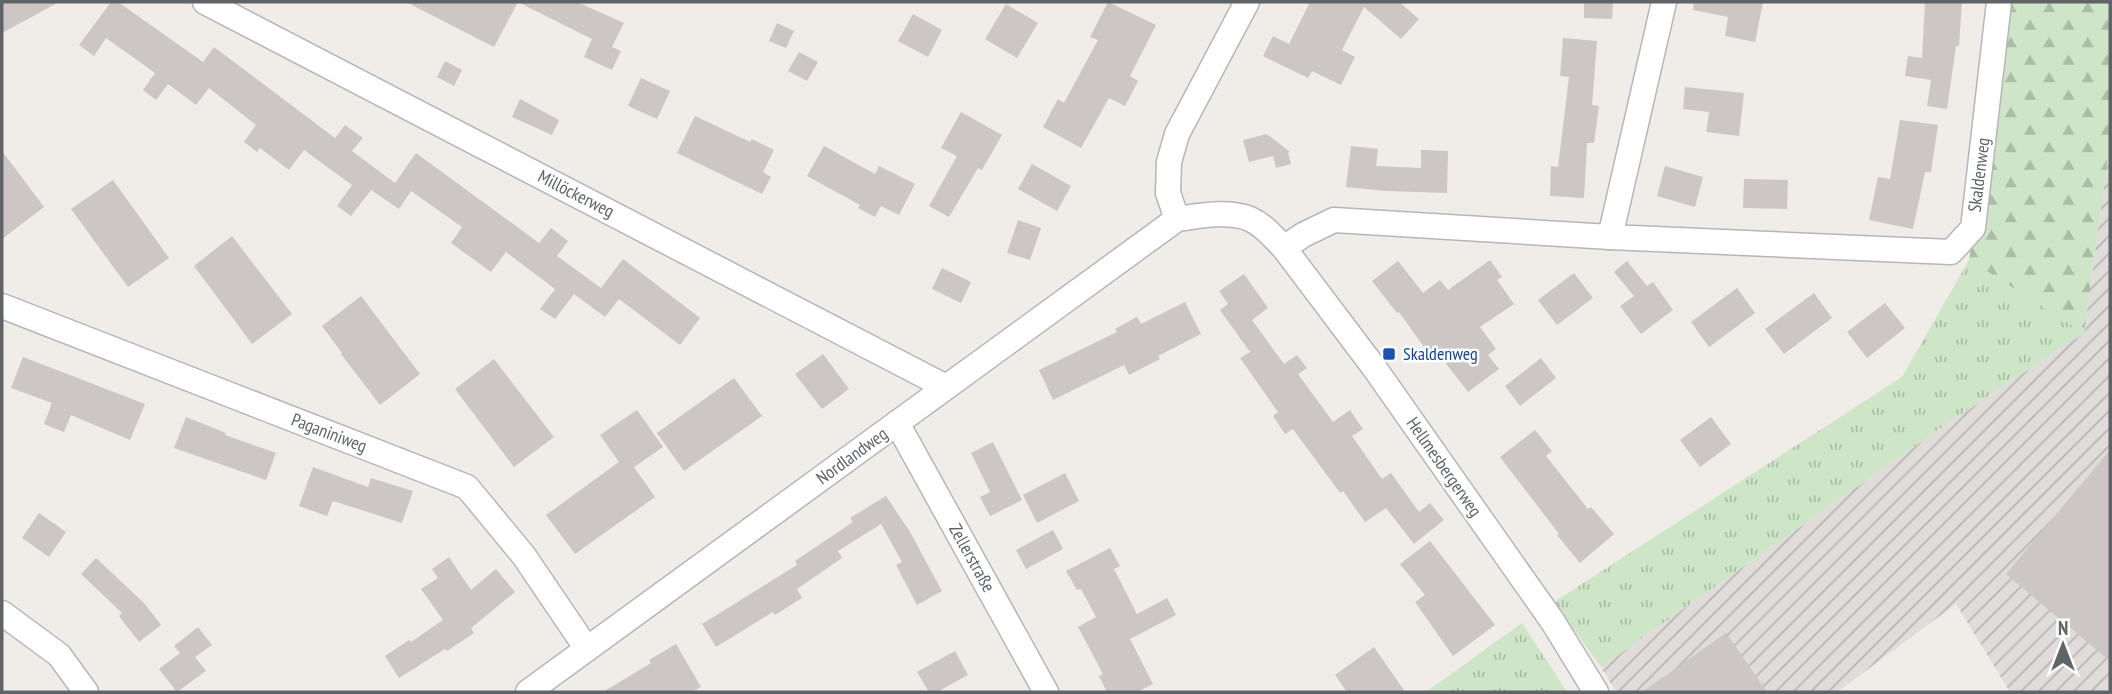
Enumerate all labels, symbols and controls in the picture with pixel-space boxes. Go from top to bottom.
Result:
street label: Skaldenweg [1963,136,1994,213]
street label: Millöckerweg [534,165,618,223]
place label: Skaldenweg [1403,342,1478,365]
marker: Skaldenweg [1381,346,1397,362]
street label: Paganiniweg [288,408,370,457]
street label: Hellmesbergerweg [1402,412,1487,521]
street label: Nordlandweg [811,422,892,489]
street label: Zellerstraße [944,519,1001,596]
north arrow [2028,610,2098,680]
text: N [2058,616,2068,640]

